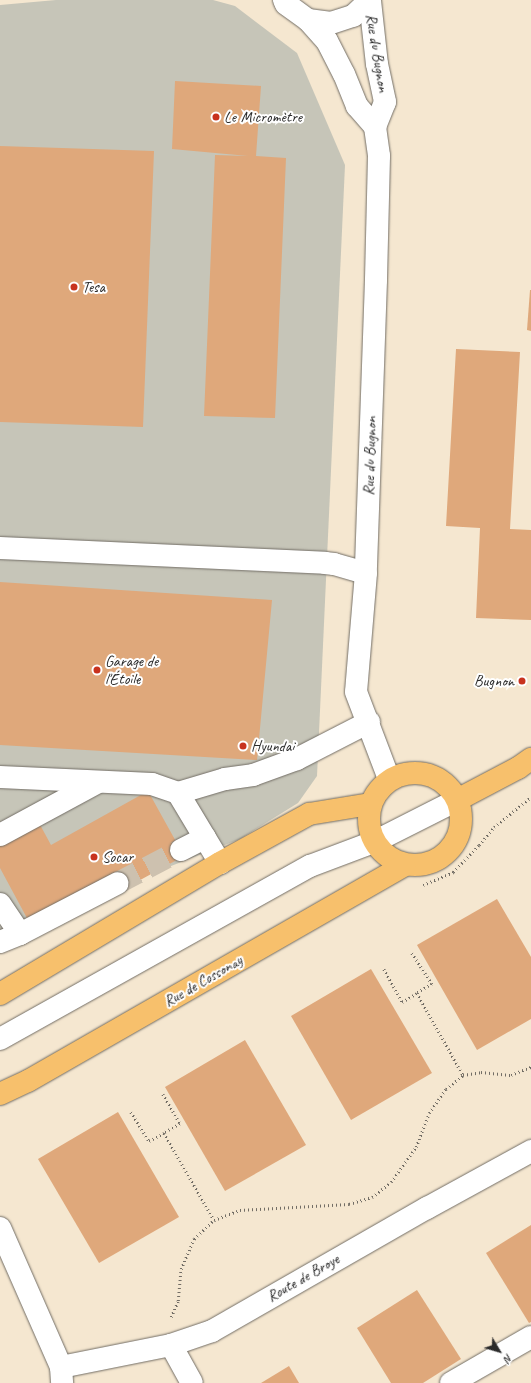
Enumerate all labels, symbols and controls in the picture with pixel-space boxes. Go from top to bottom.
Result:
street label: Rue du Bugnon [361,12,393,94]
place label: Le Micromètre [224,107,302,127]
marker: Le Micromètre [211,112,221,122]
place label: Tesa [82,277,105,297]
marker: Tesa [69,282,79,292]
street label: Rue du Bugnon [359,416,381,496]
place label: Garage de l'Étoile [105,651,158,689]
marker: Garage de l'Étoile [92,665,102,675]
place label: Bugnon [474,671,514,691]
marker: Bugnon [517,676,527,686]
place label: Hyundai [251,736,294,756]
marker: Hyundai [238,741,248,751]
place label: Socar [102,847,133,867]
marker: Socar [89,852,99,862]
street label: Rue de Cossonay [160,951,246,1011]
street label: Route de Broye [264,1250,342,1306]
north arrow [479,1331,519,1371]
text: N [501,1351,516,1365]

